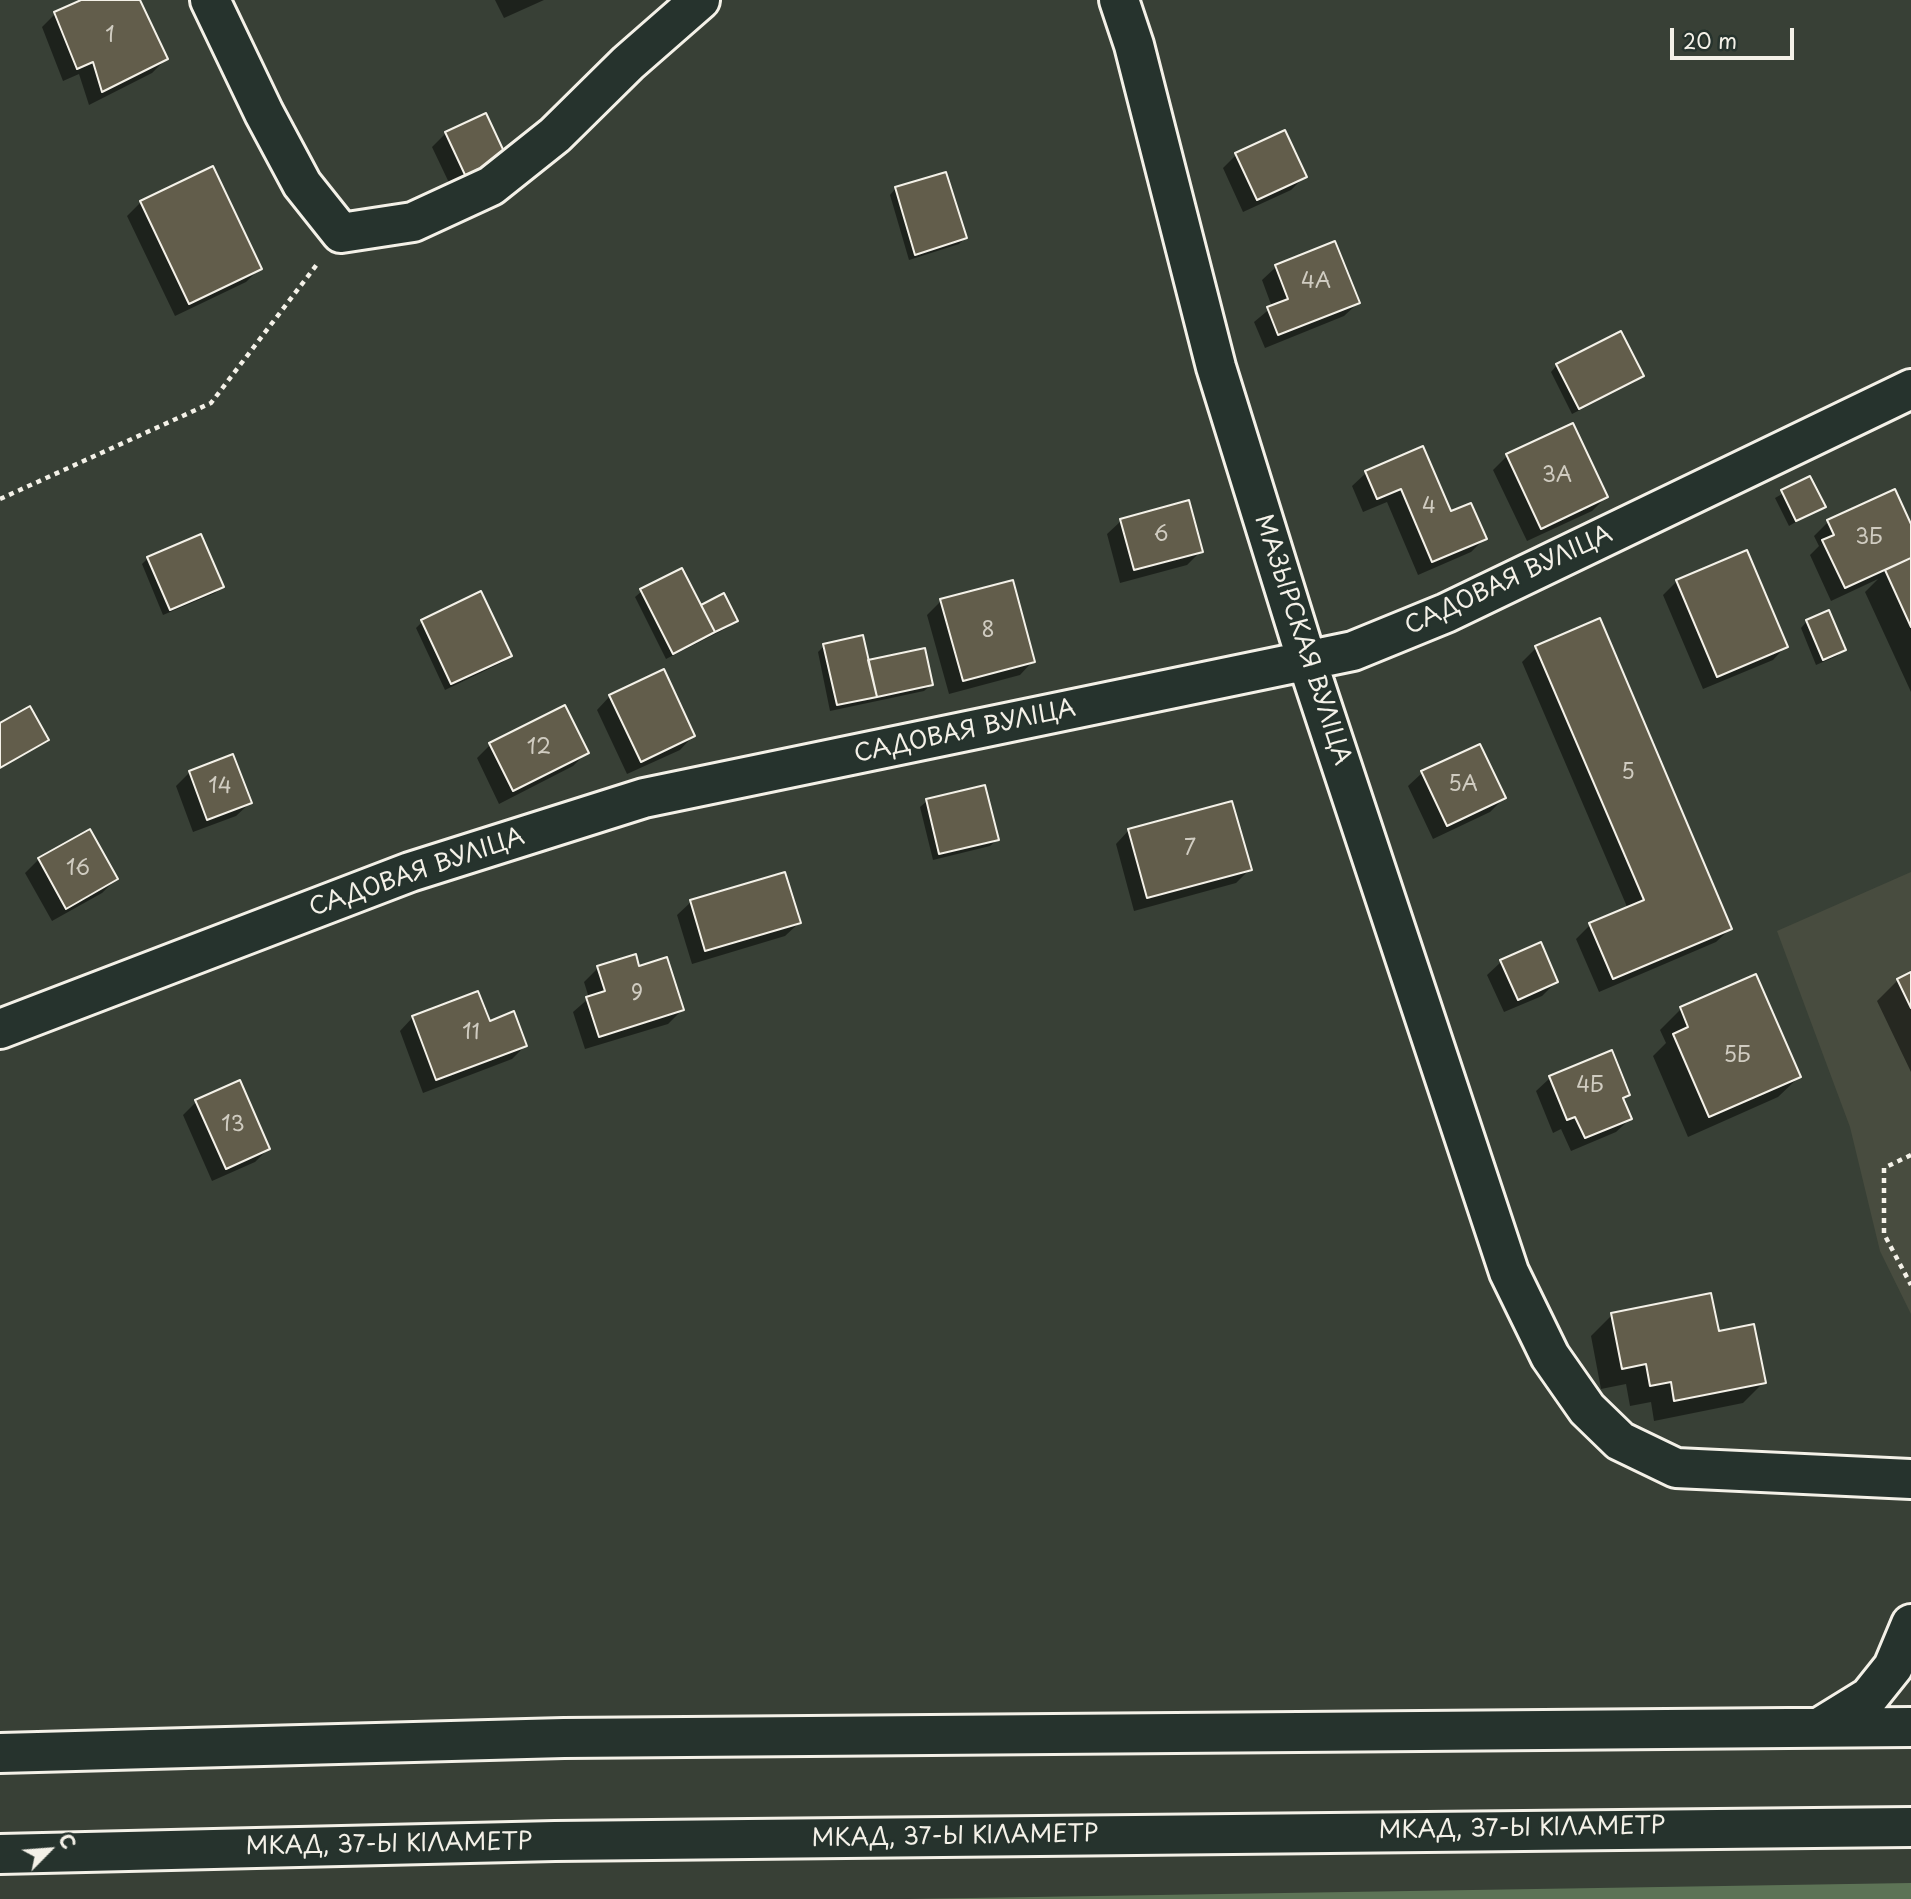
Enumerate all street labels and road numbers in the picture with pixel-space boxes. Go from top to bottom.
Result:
street label: МАЗЫРСКАЯ ВУЛІЦА [1248,511,1356,769]
street label: САДОВАЯ ВУЛІЦА [1401,520,1617,642]
street label: САДОВАЯ ВУЛІЦА [852,694,1078,770]
street label: САДОВАЯ ВУЛІЦА [306,823,528,923]
street label: МКАД, 37-Ы КІЛАМЕТР [1378,1812,1666,1846]
street label: МКАД, 37-Ы КІЛАМЕТР [811,1820,1099,1854]
street label: МКАД, 37-Ы КІЛАМЕТР [245,1828,533,1862]

